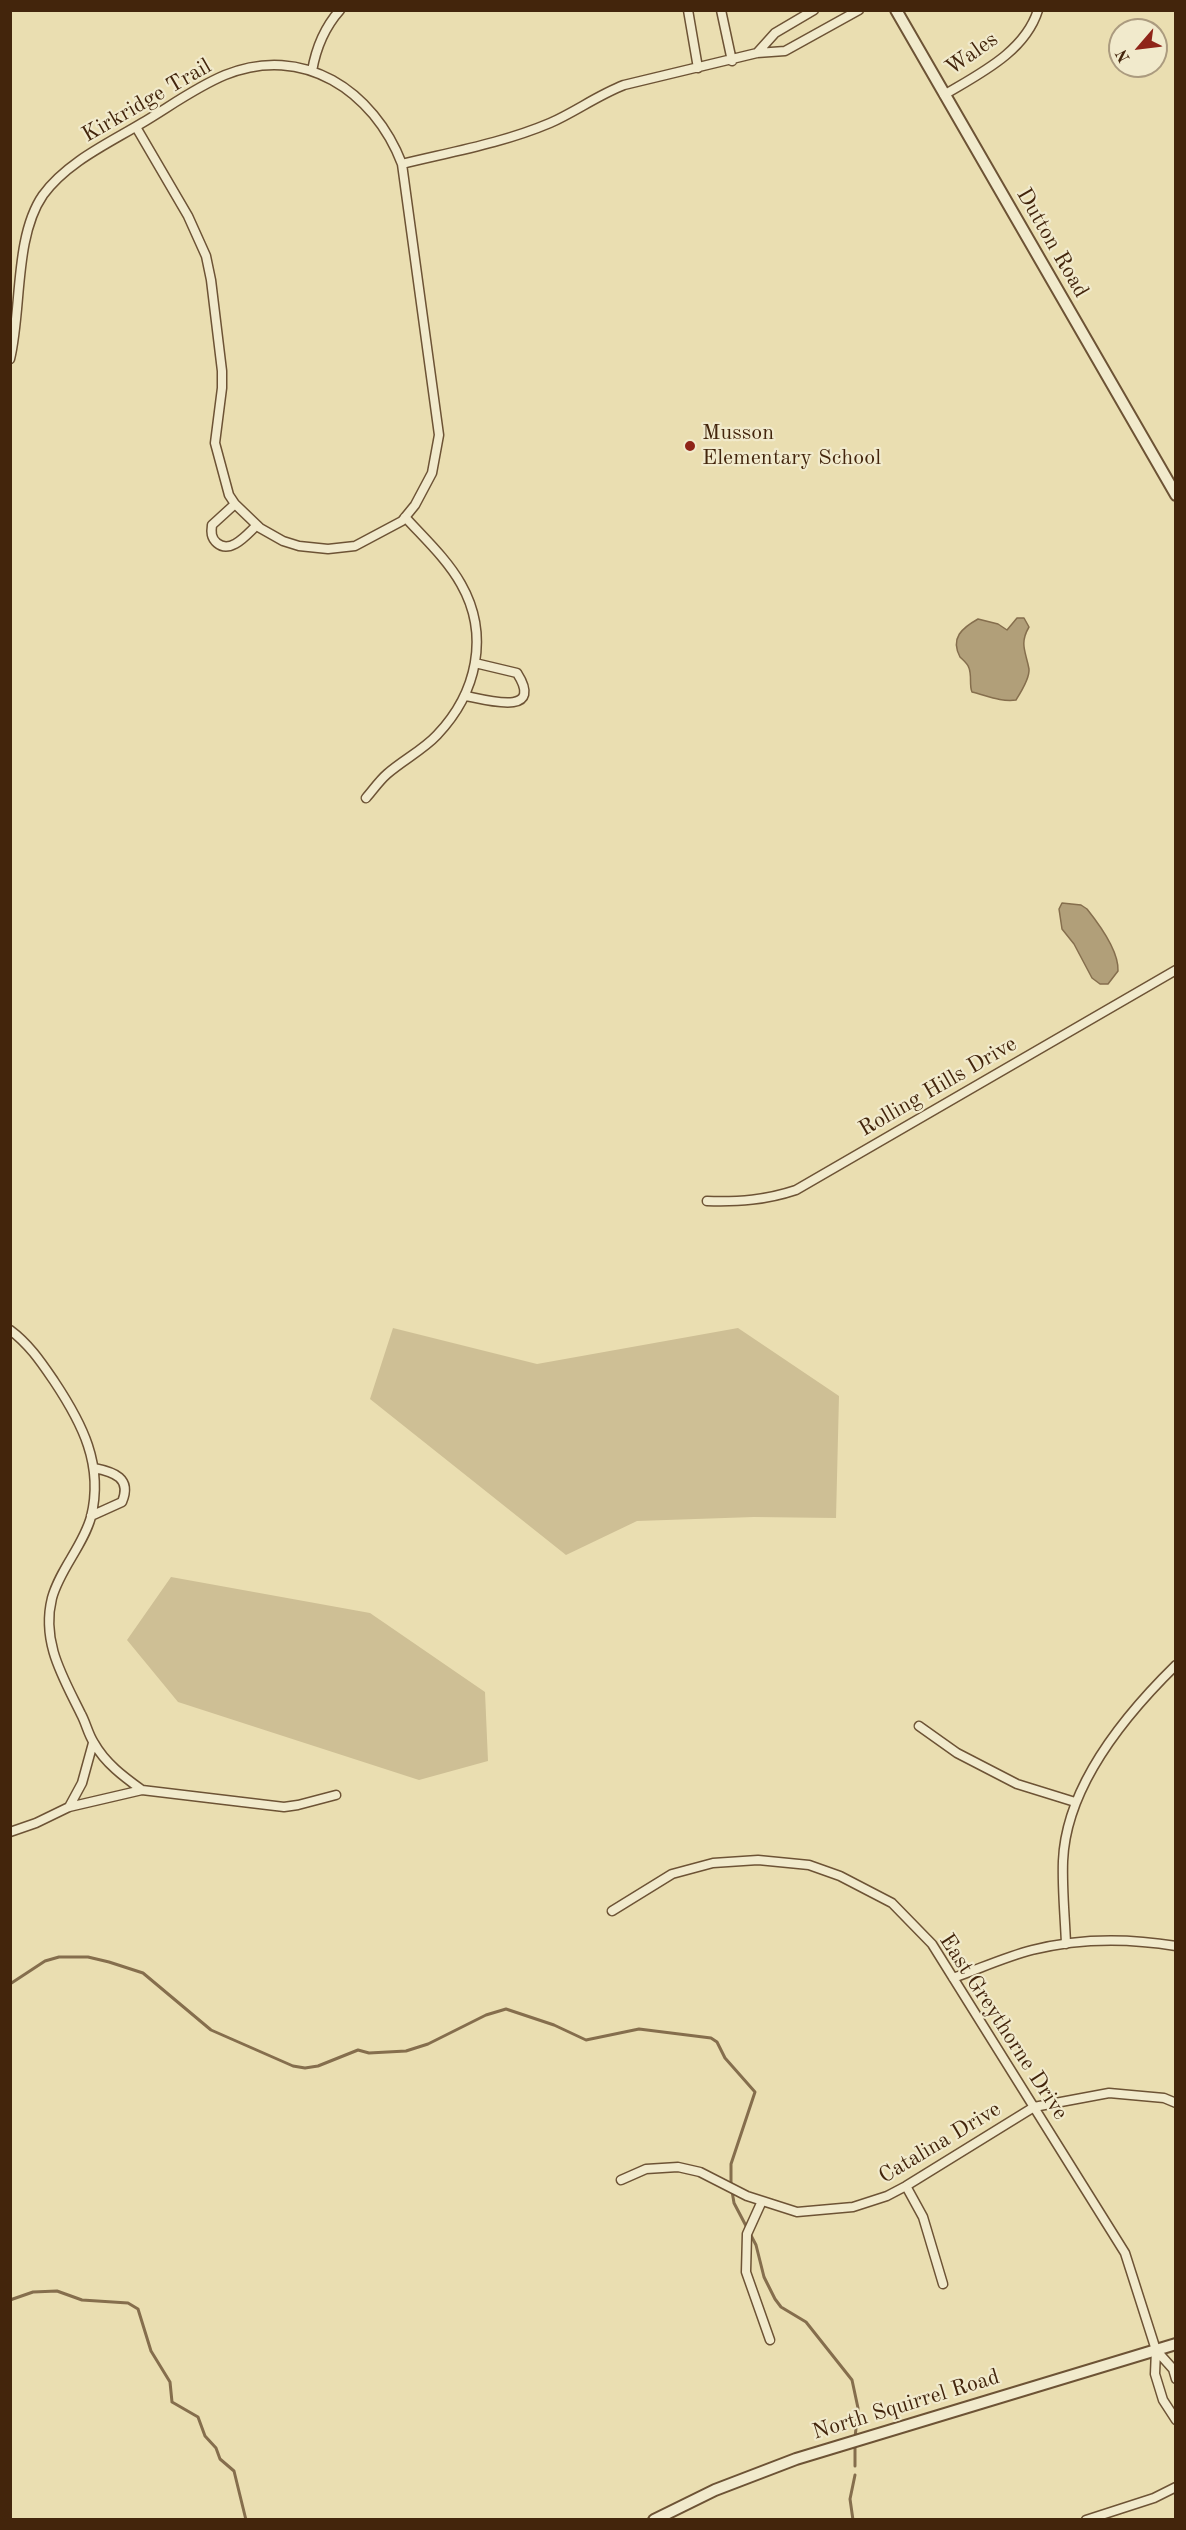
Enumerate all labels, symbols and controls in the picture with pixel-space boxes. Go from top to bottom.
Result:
north arrow [1108,18,1168,78]
street label: Wales [941,26,1003,82]
text: N [1114,46,1134,65]
street label: Kirkridge Trail [78,53,216,149]
street label: Dutton Road [1010,183,1094,303]
place label: Musson Elementary School [702,420,881,472]
marker: Musson Elementary School [683,439,697,453]
street label: Rolling Hills Drive [854,1031,1022,1143]
street label: East Greythorne Drive [933,1929,1073,2125]
street label: Catalina Drive [874,2096,1006,2190]
street label: North Squirrel Road [809,2364,1003,2446]

